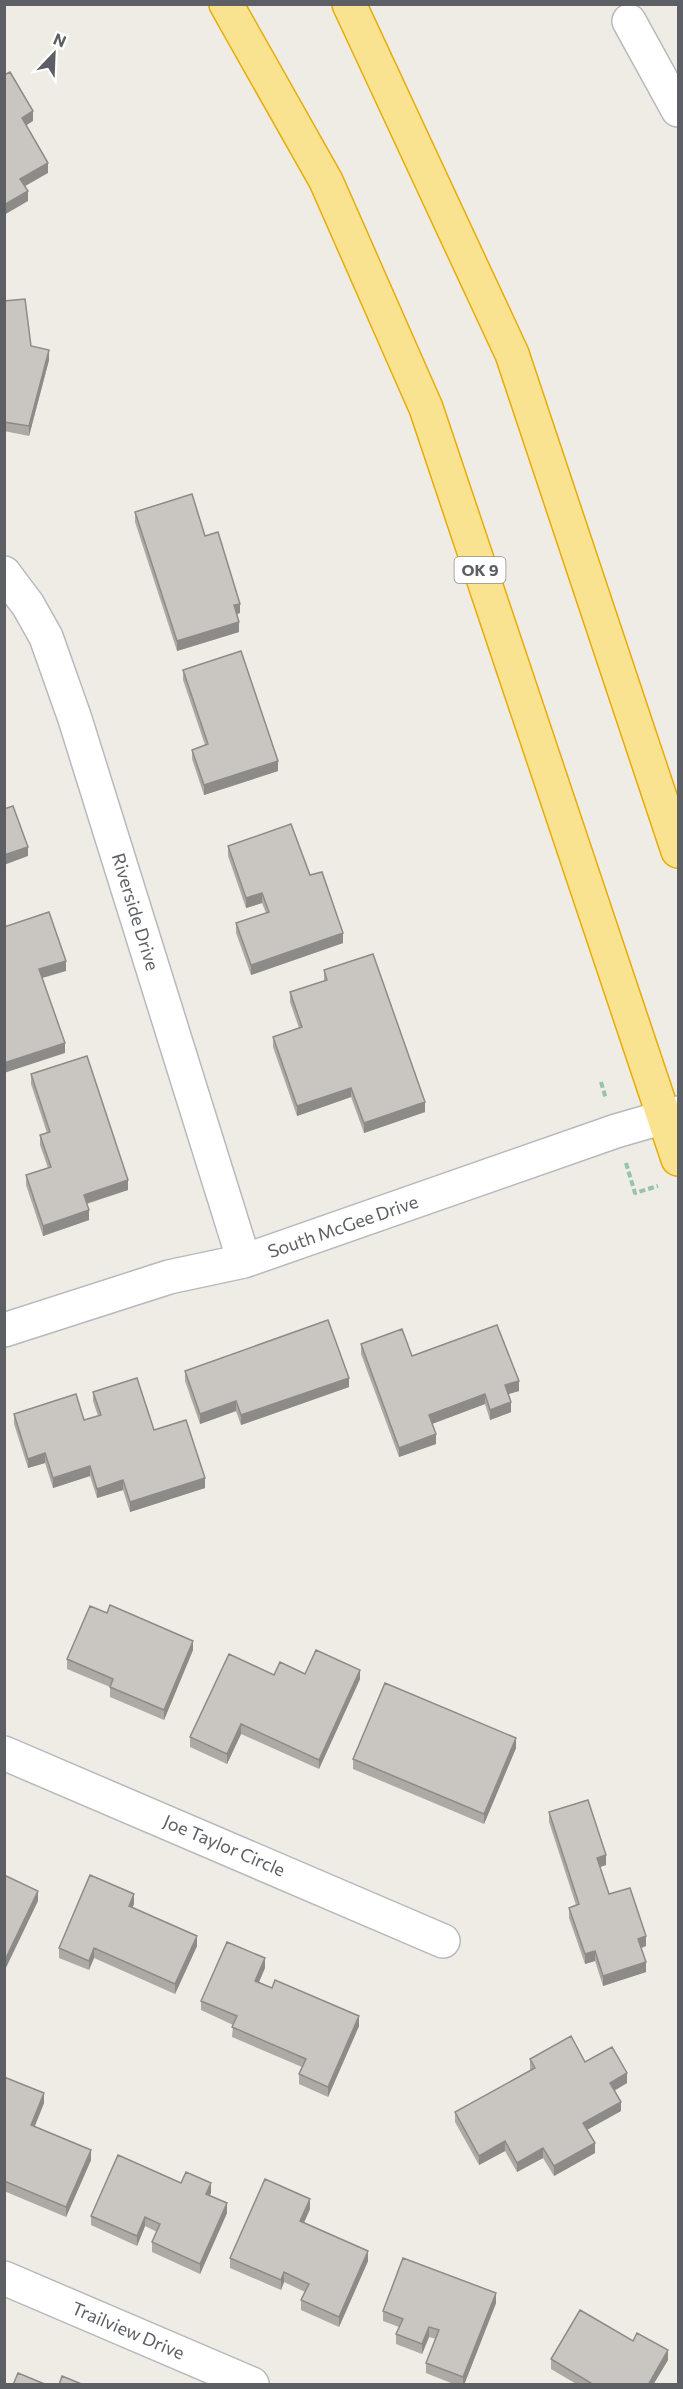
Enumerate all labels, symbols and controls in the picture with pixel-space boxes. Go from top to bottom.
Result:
north arrow [24,24,84,84]
text: N [51,29,69,51]
road number: OK 9 [454,557,506,583]
street label: Riverside Drive [108,850,164,973]
street label: South McGee Drive [265,1190,421,1262]
street label: Joe Taylor Circle [160,1810,289,1881]
street label: Trailview Drive [69,2296,188,2364]

